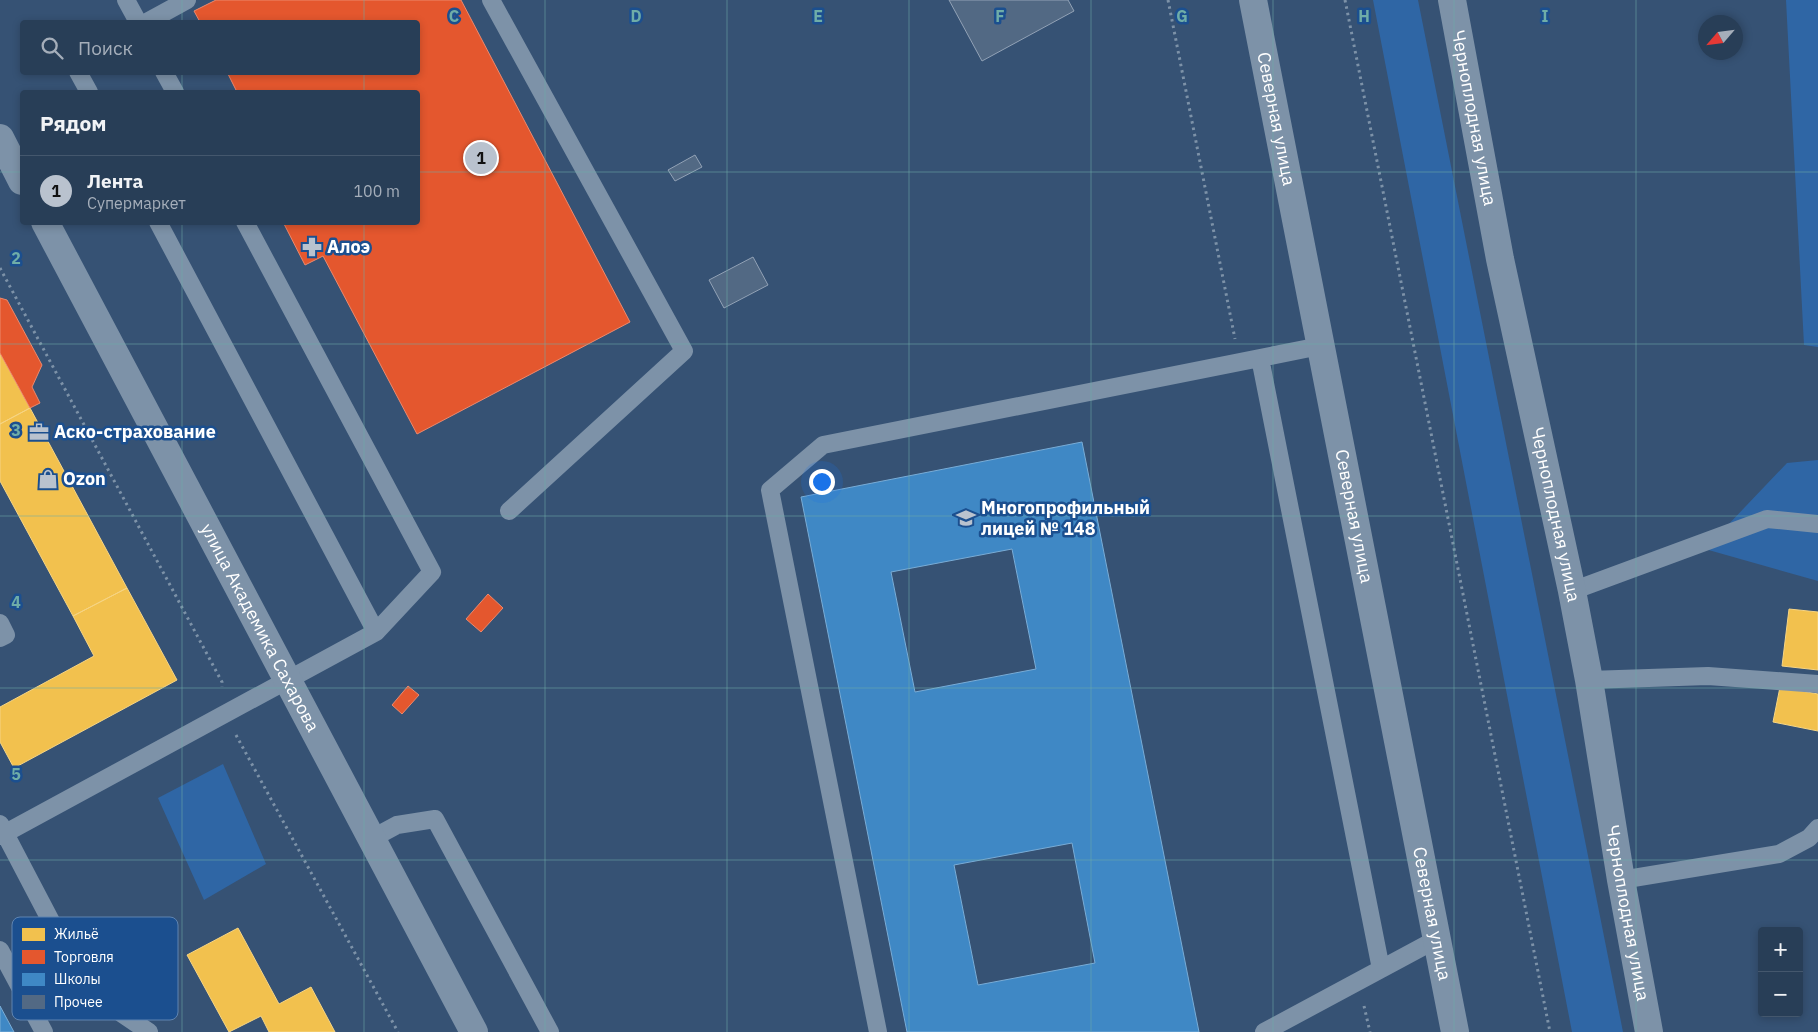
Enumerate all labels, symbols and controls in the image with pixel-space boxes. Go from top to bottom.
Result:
text: C [449,6,459,26]
text: D [630,6,642,26]
text: E [813,6,823,26]
text: F [995,6,1005,26]
text: G [1176,6,1188,26]
text: H [1358,6,1370,26]
text: I [1542,6,1549,26]
north arrow [1698,15,1743,60]
search box [20,20,420,75]
street label: Черноплодная улица [1447,28,1502,208]
icon: search [38,34,66,62]
text: Поиск [78,36,133,60]
street label: Северная улица [1252,50,1301,188]
text: Рядом [40,109,107,137]
pin: 1 [465,139,497,177]
text: Лента [87,169,143,193]
text: 1 [51,181,61,201]
text: 100 m [353,181,400,201]
text: Супермаркет [87,193,186,213]
place label: Алоэ [327,235,370,258]
pharmacy icon: Алоэ [301,236,323,258]
text: 2 [11,248,21,268]
text: 3 [11,420,21,440]
place label: Аско-страхование [54,420,216,443]
office icon: Аско-страхование [28,421,50,443]
street label: Черноплодная улица [1526,425,1586,604]
street label: Северная улица [1330,447,1379,585]
place label: Ozon [63,467,106,490]
shop icon: Ozon [37,468,59,490]
your location [809,469,835,495]
place label: Многопрофильный лицей № 148 [981,496,1150,540]
school or university icon: Многопрофильный лицей № 148 [955,507,977,529]
street label: улица Академика Сахарова [196,519,325,736]
text: 4 [11,592,21,612]
text: 5 [11,764,21,784]
street label: Черноплодная улица [1601,824,1655,1003]
street label: Северная улица [1408,845,1457,983]
legend [12,917,178,1020]
text: Жильё [54,925,99,943]
map controls [1758,927,1803,1017]
button: + [1758,927,1803,972]
text: Торговля [54,948,114,966]
text: Школы [54,970,101,988]
button: − [1758,972,1803,1017]
text: Прочее [54,993,103,1011]

